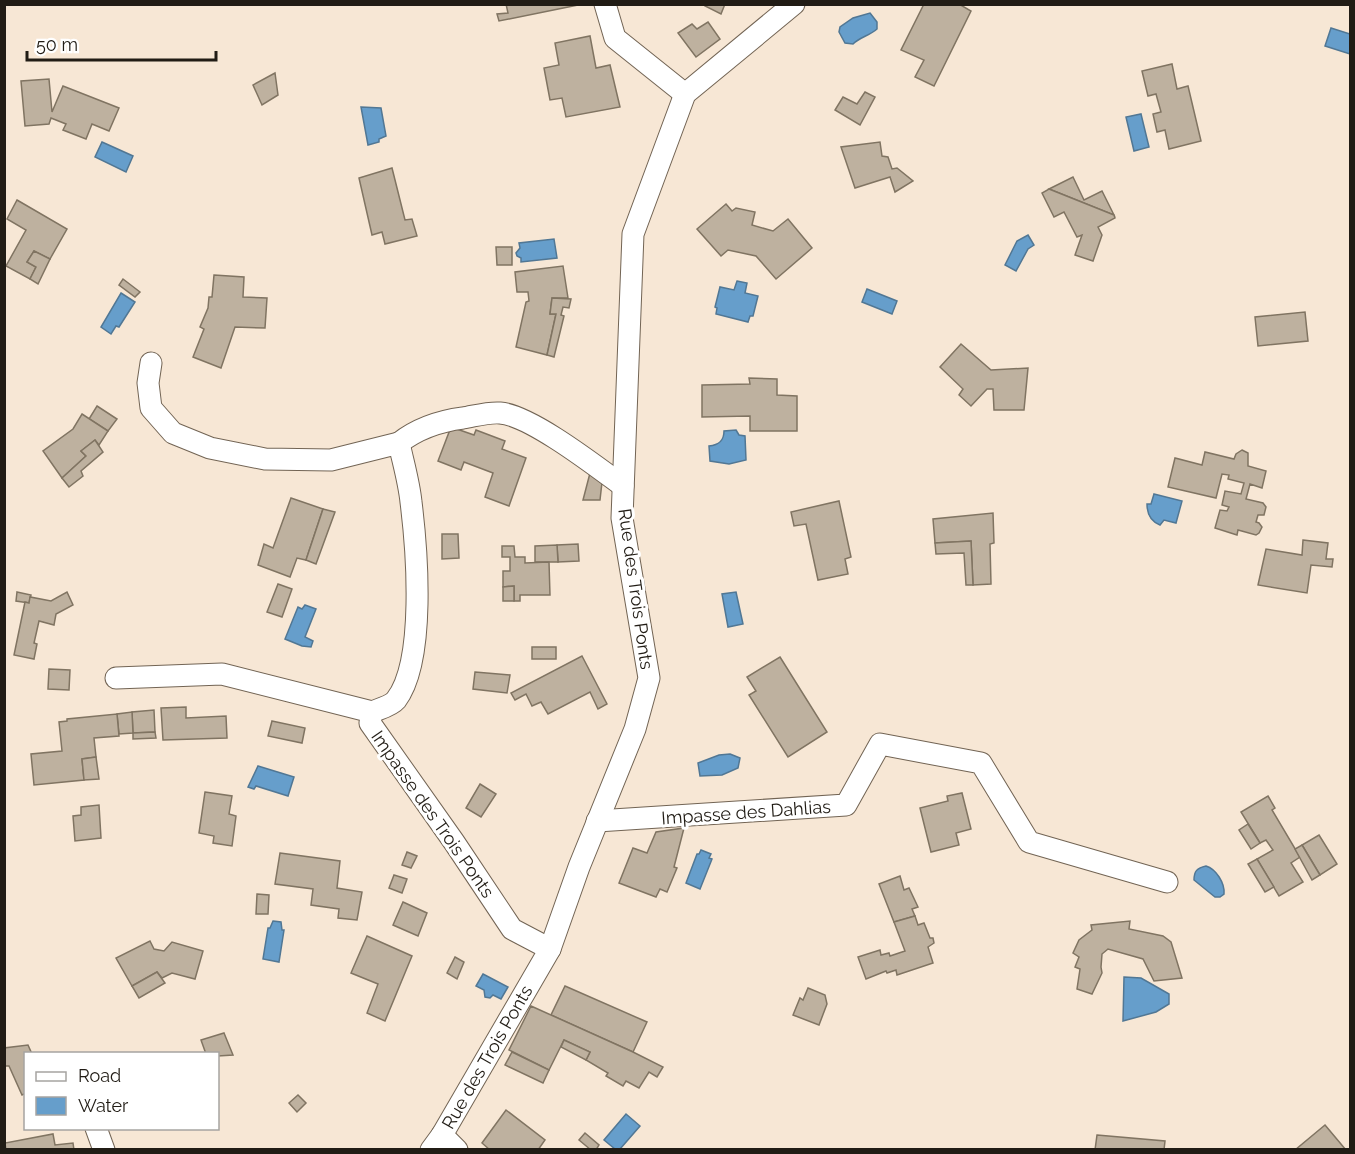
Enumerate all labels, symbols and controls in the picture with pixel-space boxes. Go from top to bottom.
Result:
scale bar [27,24,216,62]
text: 50 m [36,34,78,55]
street label: Rue des Trois Ponts [614,507,658,671]
street label: Impasse des Trois Ponts [367,726,499,902]
street label: Impasse des Dahlias [660,796,832,828]
street label: Rue des Trois Ponts [437,981,537,1132]
legend [24,1052,219,1130]
text: Road [78,1065,121,1086]
text: Water [78,1095,129,1116]

